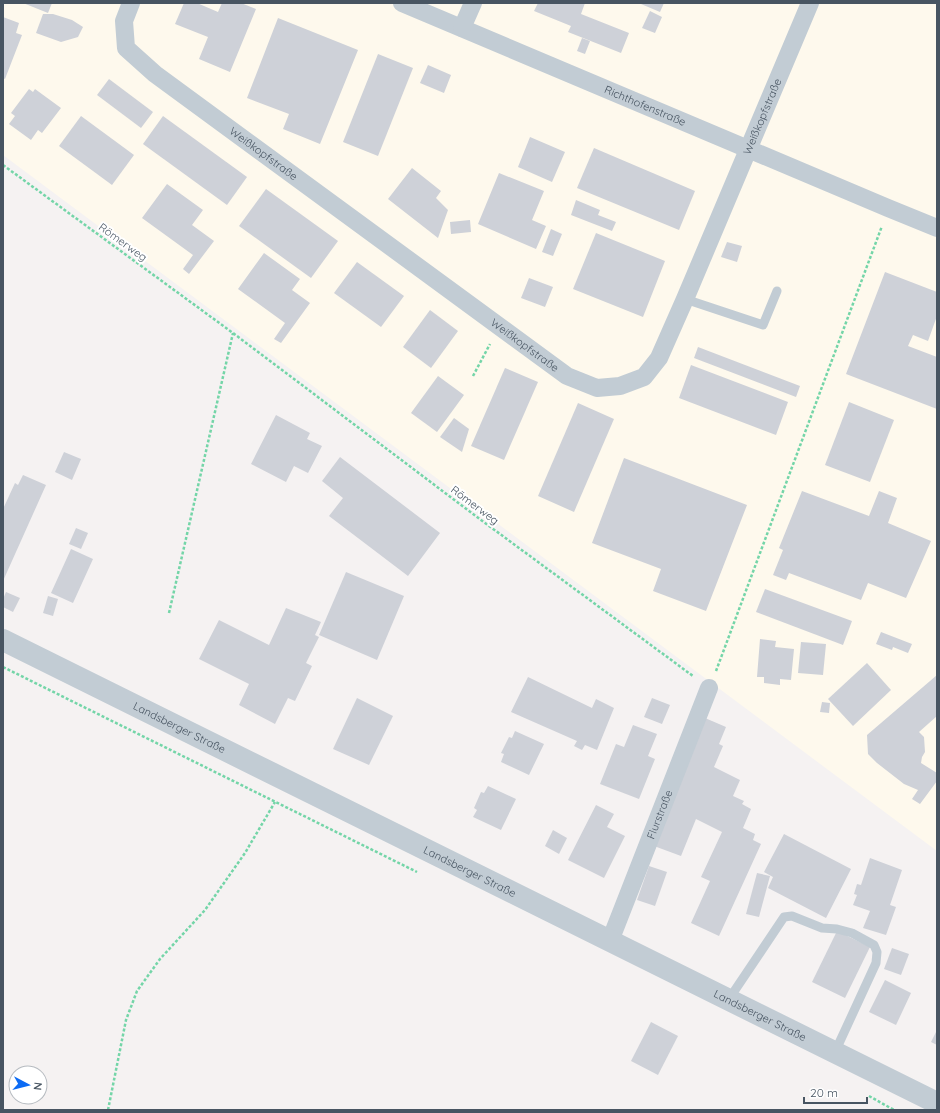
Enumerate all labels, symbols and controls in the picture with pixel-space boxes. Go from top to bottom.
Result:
street label: Weißkopfstraße [740,76,784,157]
street label: Richthofenstraße [602,82,688,129]
street label: Weißkopfstraße [227,124,301,183]
street label: Römerweg [96,220,150,264]
street label: Weißkopfstraße [488,315,562,375]
street label: Römerweg [448,482,502,528]
street label: Landsberger Straße [131,699,228,756]
street label: Flurstraße [644,788,676,841]
street label: Landsberger Straße [421,843,518,900]
street label: Landsberger Straße [712,987,809,1044]
north arrow [8,1065,48,1105]
scale bar [804,1079,867,1105]
text: N [30,1081,45,1091]
text: 20 m [810,1085,838,1100]

